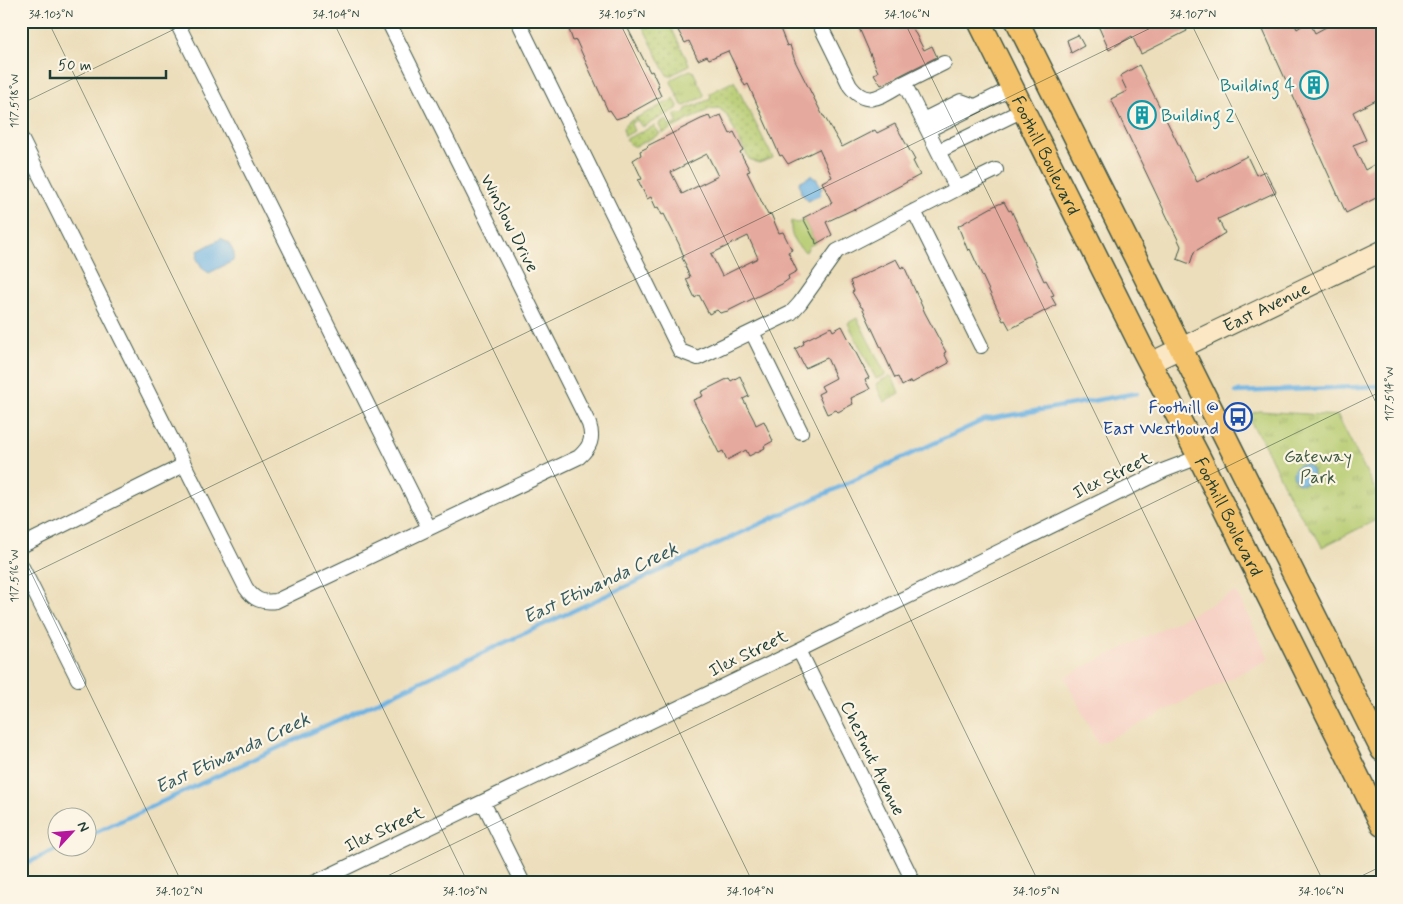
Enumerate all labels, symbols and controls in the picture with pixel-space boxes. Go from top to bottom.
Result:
text: 34.103°N [29,7,73,23]
text: 34.104°N [313,7,359,23]
text: 34.105°N [599,7,645,23]
text: 34.106°N [884,7,930,23]
text: 34.107°N [1170,7,1216,23]
scale bar [50,48,166,80]
text: 50 m [58,56,92,76]
building icon: Building 4 [1299,70,1329,100]
text: 117.518°W [7,74,23,128]
place label: Building 4 [1220,74,1295,100]
street label: Foothill Boulevard [1005,92,1085,219]
building icon: Building 2 [1127,100,1157,130]
place label: Building 2 [1161,104,1235,130]
street label: Winslow Drive [474,170,544,277]
street label: East Avenue [1219,277,1314,339]
text: 117.514°W [1382,367,1398,421]
place label: Foothill @ East Westbound [1103,396,1219,441]
bus stop icon: Foothill @ East Westbound [1223,402,1253,432]
park label: Gateway Park [1284,445,1352,490]
street label: Ilex Street [1069,446,1156,505]
street label: Foothill Boulevard [1188,453,1268,581]
water label: East Etiwanda Creek [519,536,682,630]
text: 117.516°W [7,549,23,603]
street label: Ilex Street [705,624,792,683]
street label: Chestnut Avenue [834,697,910,820]
water label: East Etiwanda Creek [151,706,314,800]
street label: Ilex Street [341,801,428,859]
north arrow [48,806,98,856]
text: N [73,819,93,835]
text: 34.102°N [156,884,202,900]
text: 34.103°N [443,884,487,900]
text: 34.104°N [727,884,773,900]
text: 34.105°N [1013,884,1059,900]
text: 34.106°N [1298,884,1344,900]

